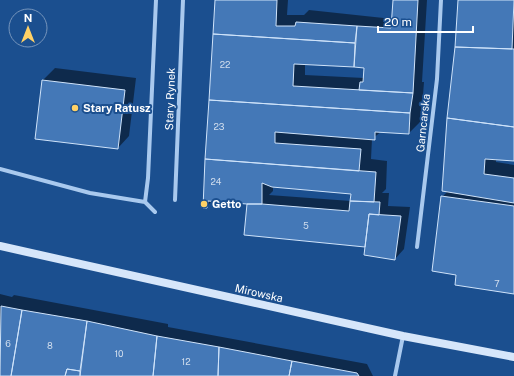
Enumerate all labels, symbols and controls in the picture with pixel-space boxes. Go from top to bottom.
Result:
north arrow [8,8,48,48]
scale bar [378,8,473,34]
text: N [24,12,32,24]
text: 20 m [384,15,412,29]
house number: 22 [220,59,230,70]
street label: Stary Rynek [163,68,177,130]
street label: Garncarska [414,93,432,153]
place label: Stary Ratusz [83,102,151,114]
marker: Stary Ratusz [70,103,80,113]
house number: 23 [213,121,225,132]
house number: 24 [210,176,222,187]
place label: Getto [212,198,241,210]
marker: Getto [199,199,209,209]
house number: 5 [303,220,309,231]
house number: 7 [494,278,500,289]
street label: Mirowska [234,282,284,304]
house number: 6 [5,338,11,349]
house number: 8 [47,340,53,351]
house number: 10 [114,348,124,359]
house number: 12 [181,356,191,367]

